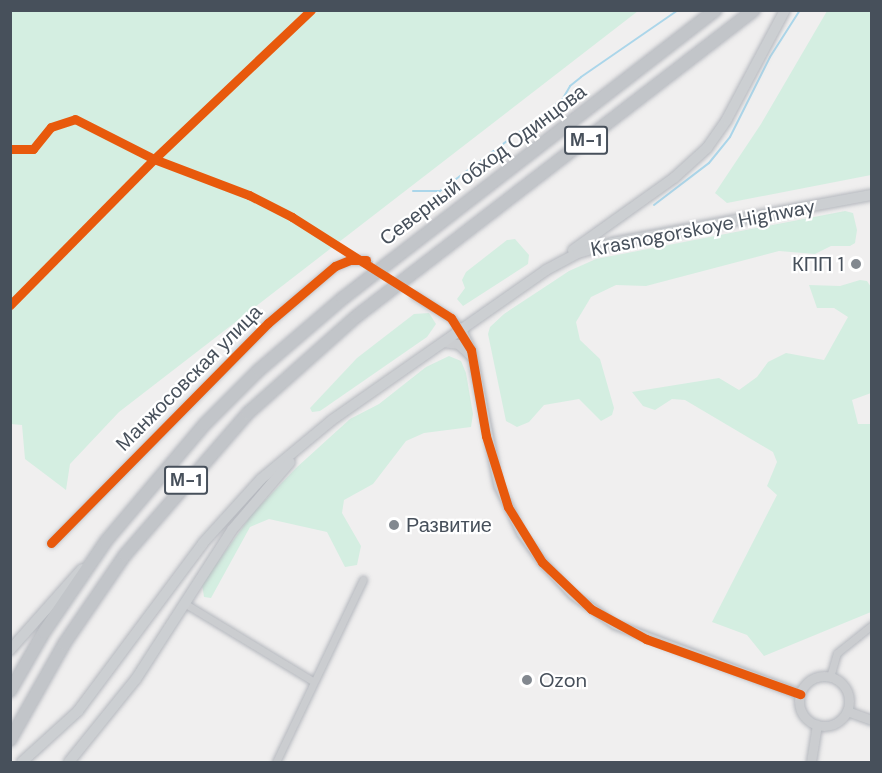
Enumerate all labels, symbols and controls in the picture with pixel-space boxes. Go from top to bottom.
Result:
street label: Северный обход Одинцова [375,79,591,251]
road number: М-1 [564,125,608,155]
street label: Krasnogorskoye Highway [589,194,817,262]
place label: КПП 1 [792,252,844,276]
marker: КПП 1 [849,257,863,271]
street label: Манжосовская улица [111,300,267,456]
road number: М-1 [164,465,208,495]
place label: Развитие [406,513,492,537]
marker: Развитие [387,518,401,532]
place label: Ozon [539,668,587,692]
marker: Ozon [520,673,534,687]

